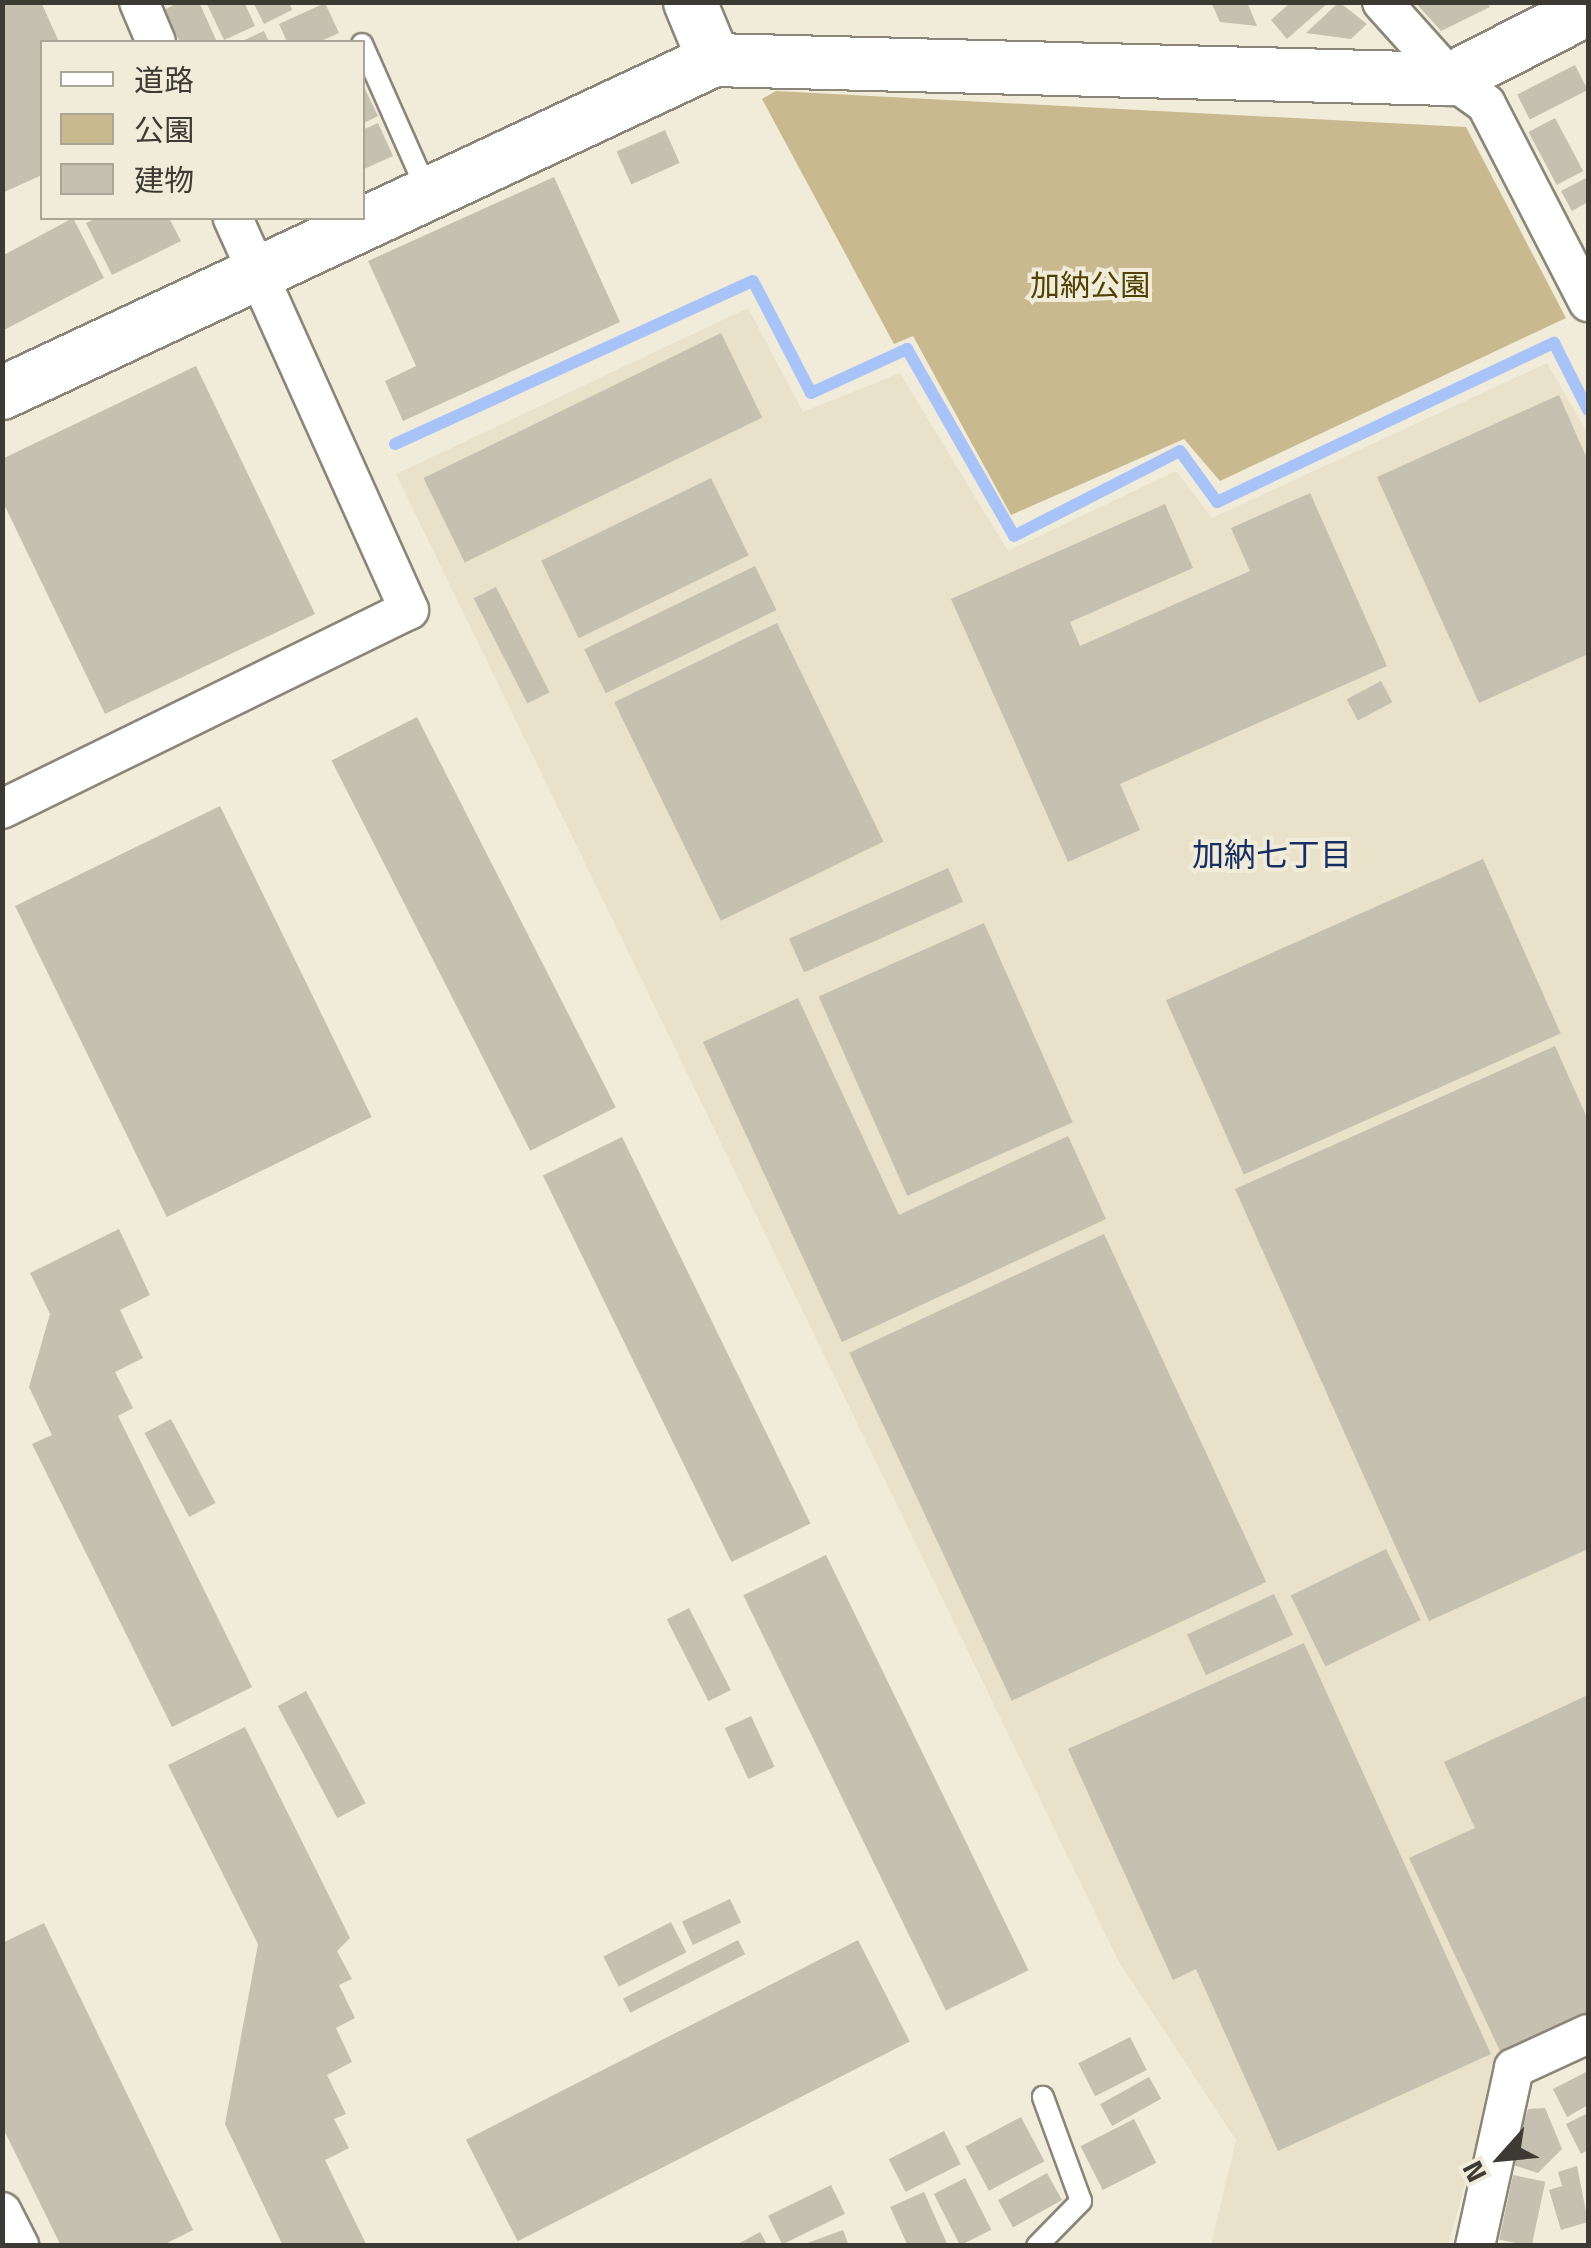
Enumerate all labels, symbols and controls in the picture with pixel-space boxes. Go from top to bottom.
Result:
legend [40,40,365,220]
text: 道路 [134,57,194,103]
text: 公園 [134,107,194,153]
text: 建物 [134,157,194,203]
park label: 加納公園 [1030,267,1150,303]
district label: 加納七丁目 [1192,835,1352,873]
north arrow [1451,2108,1551,2208]
text: N [1450,2153,1497,2190]

